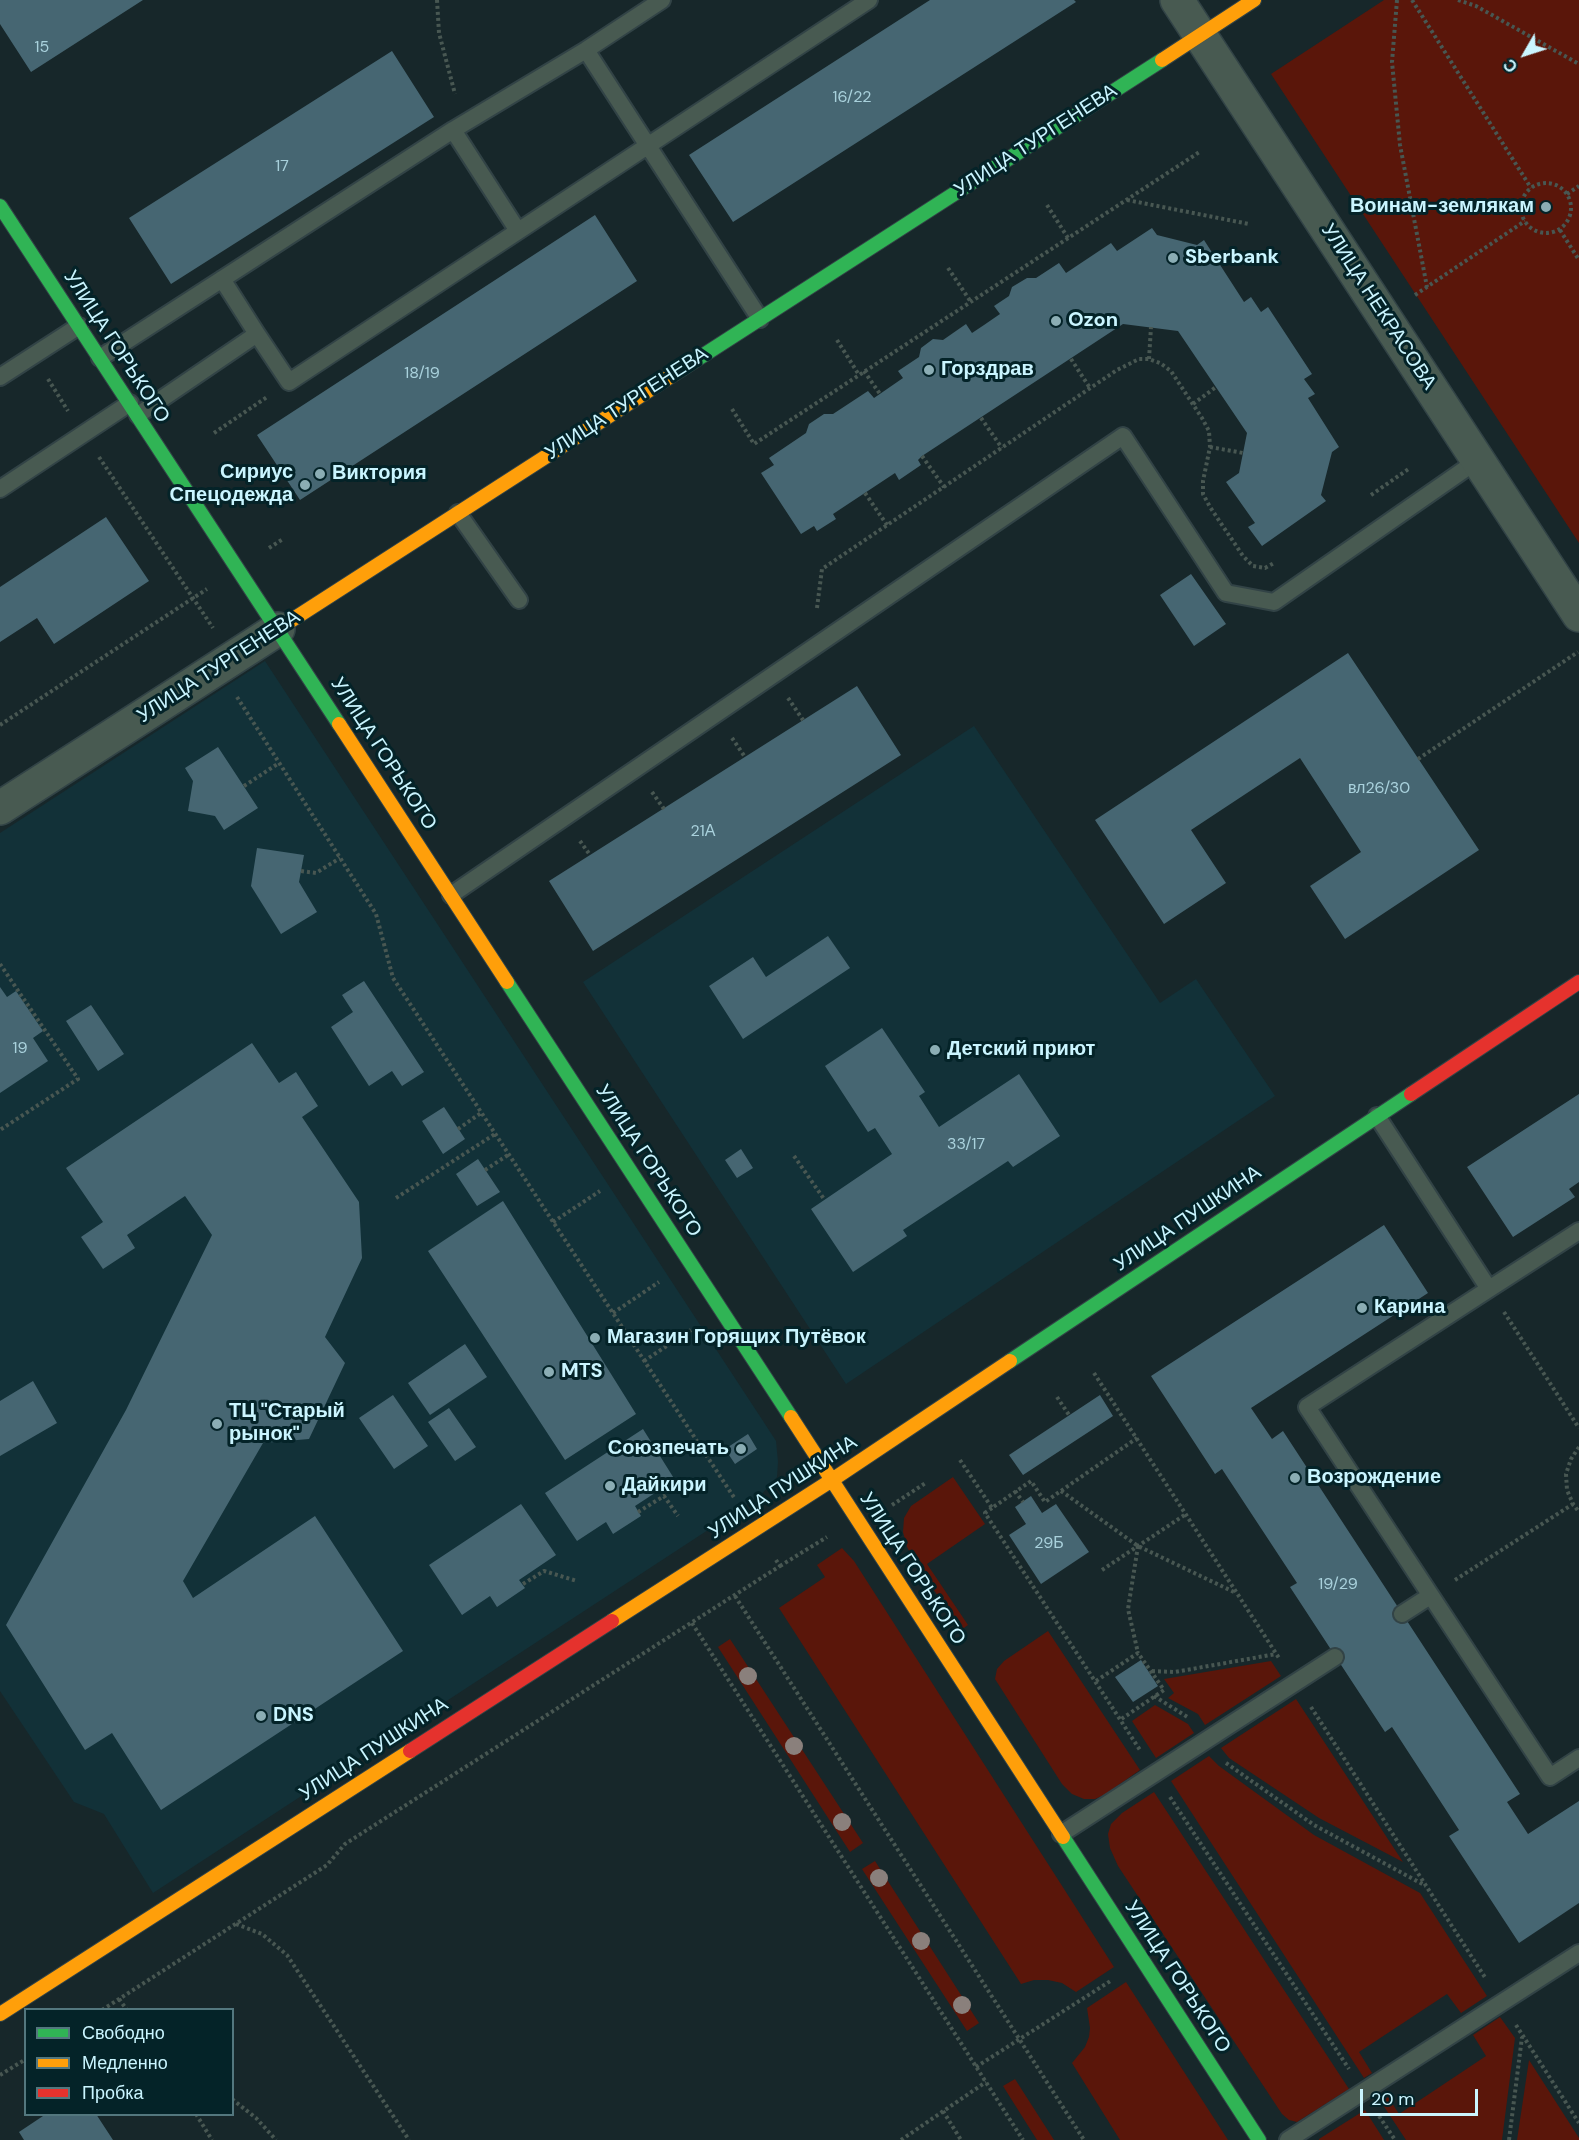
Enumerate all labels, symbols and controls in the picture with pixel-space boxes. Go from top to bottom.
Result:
north arrow [1495,24,1555,84]
house number: 15 [35,38,49,58]
text: С [1499,55,1522,77]
street label: УЛИЦА ТУРГЕНЕВА [950,79,1122,203]
house number: 16/22 [832,88,872,108]
house number: 17 [275,157,289,177]
place label: Воинам-землякам [1350,195,1534,219]
marker: Воинам-землякам [1539,200,1553,214]
street label: УЛИЦА НЕКРАСОВА [1315,220,1441,394]
place label: Sberbank [1185,246,1279,270]
marker: Sberbank [1166,251,1180,265]
street label: УЛИЦА ГОРЬКОГО [58,266,174,428]
place label: Ozon [1068,309,1118,333]
marker: Ozon [1049,314,1063,328]
street label: УЛИЦА ТУРГЕНЕВА [541,342,713,466]
place label: Горздрав [941,358,1034,382]
marker: Горздрав [922,363,936,377]
house number: 18/19 [404,364,440,384]
place label: Сириус Спецодежда [170,461,293,508]
place label: Виктория [332,462,427,486]
marker: Виктория [313,467,327,481]
marker: Сириус Спецодежда [298,478,312,492]
street label: УЛИЦА ТУРГЕНЕВА [133,605,305,729]
street label: УЛИЦА ГОРЬКОГО [325,673,441,835]
house number: вл26/30 [1348,779,1410,799]
house number: 21А [691,822,715,842]
place label: Детский приют [947,1038,1095,1062]
house number: 19 [12,1039,28,1059]
marker: Детский приют [928,1043,942,1057]
street label: УЛИЦА ГОРЬКОГО [590,1080,706,1242]
house number: 33/17 [947,1135,985,1155]
street label: УЛИЦА ПУШКИНА [1110,1161,1266,1277]
place label: Карина [1374,1296,1445,1320]
marker: Карина [1355,1301,1369,1315]
place label: Магазин Горящих Путёвок [607,1326,866,1350]
marker: Магазин Горящих Путёвок [588,1331,602,1345]
place label: MTS [561,1360,603,1384]
marker: MTS [542,1365,556,1379]
place label: ТЦ "Старый рынок" [229,1400,345,1447]
marker: ТЦ "Старый рынок" [210,1417,224,1431]
street label: УЛИЦА ПУШКИНА [704,1431,862,1545]
place label: Союзпечать [608,1437,729,1461]
marker: Союзпечать [734,1442,748,1456]
place label: Возрождение [1307,1466,1441,1490]
marker: Возрождение [1288,1471,1302,1485]
place label: Дайкири [622,1474,706,1498]
marker: Дайкири [603,1479,617,1493]
street label: УЛИЦА ГОРЬКОГО [854,1488,970,1650]
house number: 29Б [1034,1534,1064,1554]
house number: 19/29 [1318,1575,1358,1595]
street label: УЛИЦА ПУШКИНА [295,1693,453,1807]
place label: DNS [273,1704,314,1728]
marker: DNS [254,1709,268,1723]
street label: УЛИЦА ГОРЬКОГО [1119,1896,1235,2058]
legend [24,2008,234,2116]
text: Свободно [82,2021,165,2045]
text: Медленно [82,2051,168,2075]
scale bar [1363,2077,1482,2115]
text: Пробка [82,2081,144,2105]
text: 20 m [1371,2087,1414,2111]

